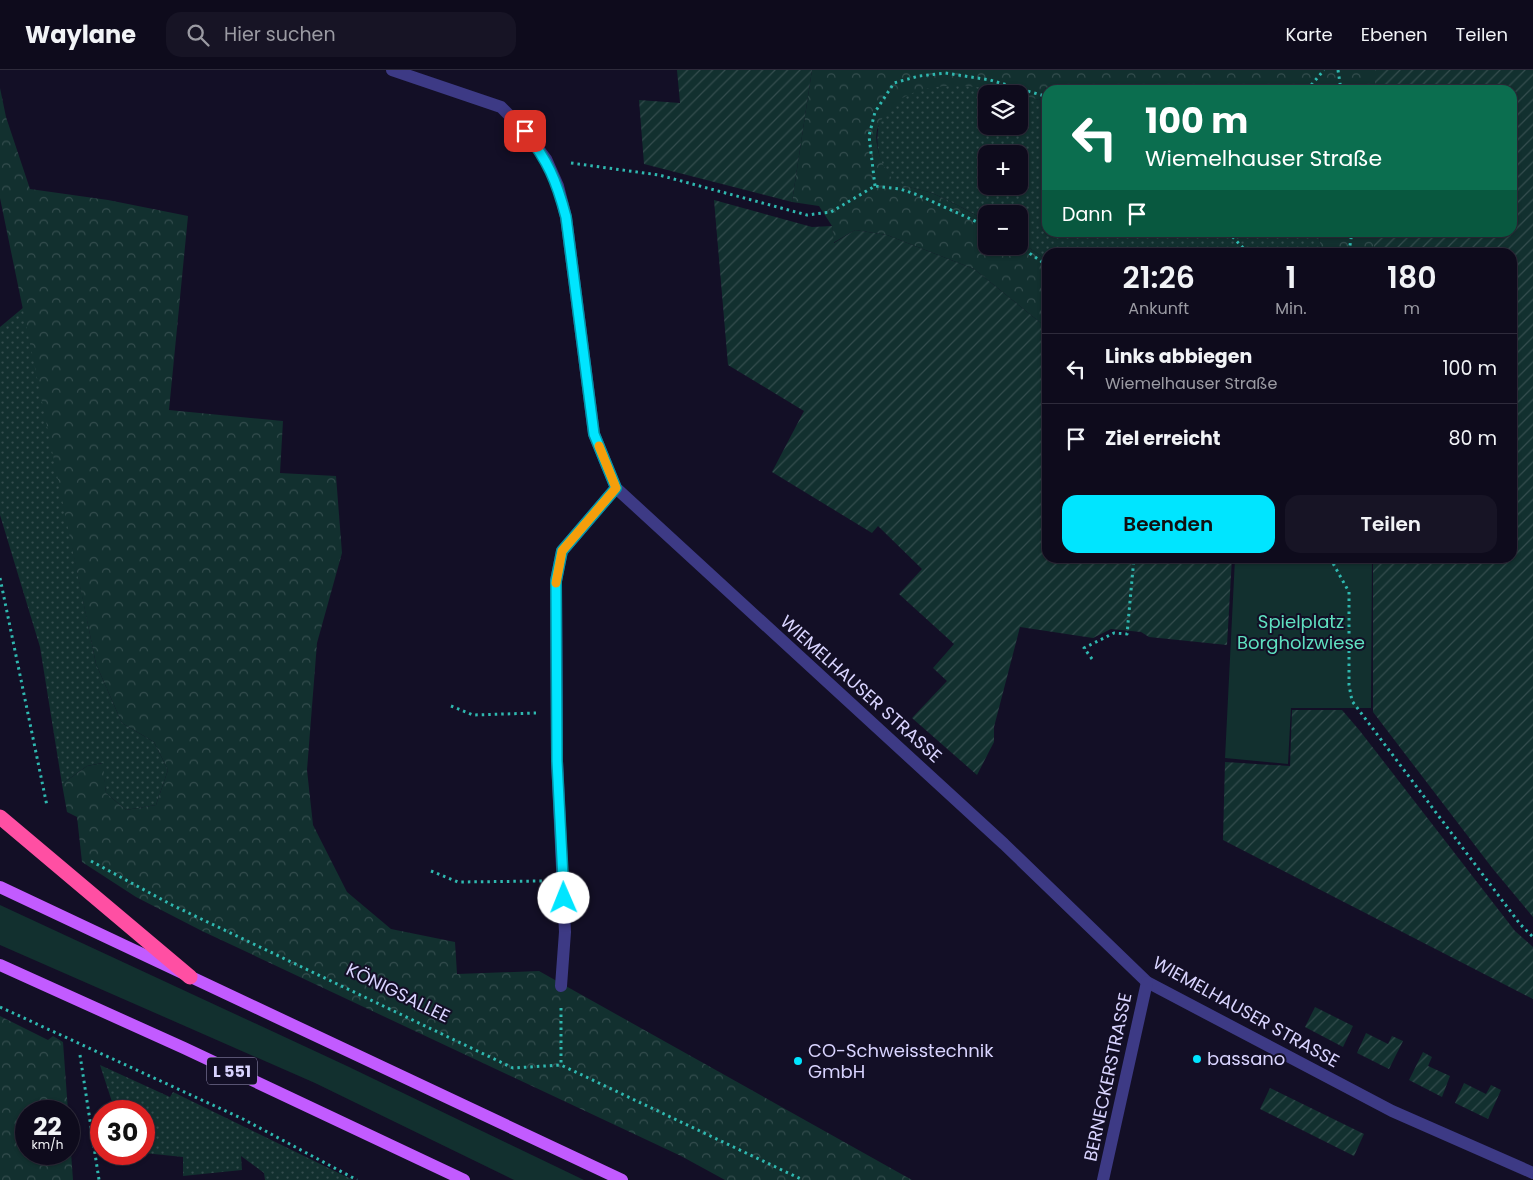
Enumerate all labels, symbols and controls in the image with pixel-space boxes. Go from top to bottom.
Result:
search box [166,12,516,57]
text: Waylane [25,18,136,51]
icon: search [184,21,212,49]
text: Hier suchen [224,21,336,48]
text: Karte [1285,22,1333,47]
text: Ebenen [1361,22,1428,47]
text: Teilen [1456,22,1508,47]
map controls [978,85,1028,255]
button: layers [978,85,1028,135]
text: 100 m [1145,96,1248,145]
icon: left [1062,105,1127,170]
pin [504,110,546,152]
icon: arrive [511,117,539,145]
text: Wiemelhauser Straße [1145,143,1382,174]
button: + [978,145,1028,195]
icon: arrive [1123,200,1151,228]
text: Dann [1062,201,1113,228]
button: − [978,205,1028,255]
text: 21:26 [1122,256,1195,299]
text: 1 [1285,256,1296,299]
text: 180 [1387,256,1437,299]
text: Ankunft [1128,297,1189,320]
text: Min. [1275,297,1307,320]
text: m [1404,297,1420,320]
text: Links abbiegen [1105,343,1252,370]
icon: left [1062,355,1090,383]
text: 100 m [1442,355,1497,382]
text: Wiemelhauser Straße [1105,372,1277,395]
icon: arrive [1062,425,1090,453]
text: Ziel erreicht [1105,425,1221,452]
text: 80 m [1448,425,1497,452]
button: Beenden [1062,495,1275,553]
button: Teilen [1285,495,1497,553]
street label: WIEMELHAUSER STRASSE [775,609,948,768]
park label: Spielplatz Borgholzwiese [1237,609,1365,655]
position arrow [537,871,589,923]
street label: WIEMELHAUSER STRASSE [1148,950,1344,1073]
street label: KÖNIGSALLEE [342,957,454,1028]
street label: BERNECKERSTRASSE [1077,990,1138,1163]
place label: CO-Schweisstechnik GmbH [808,1038,994,1084]
place label: bassano [1207,1046,1285,1071]
marker: bassano [1191,1053,1203,1065]
marker: CO-Schweisstechnik GmbH [792,1055,804,1067]
road number: L 551 [207,1058,257,1084]
speed limit sign: 30 [90,1100,155,1165]
text: 22 [33,1109,62,1144]
text: km/h [32,1136,63,1153]

